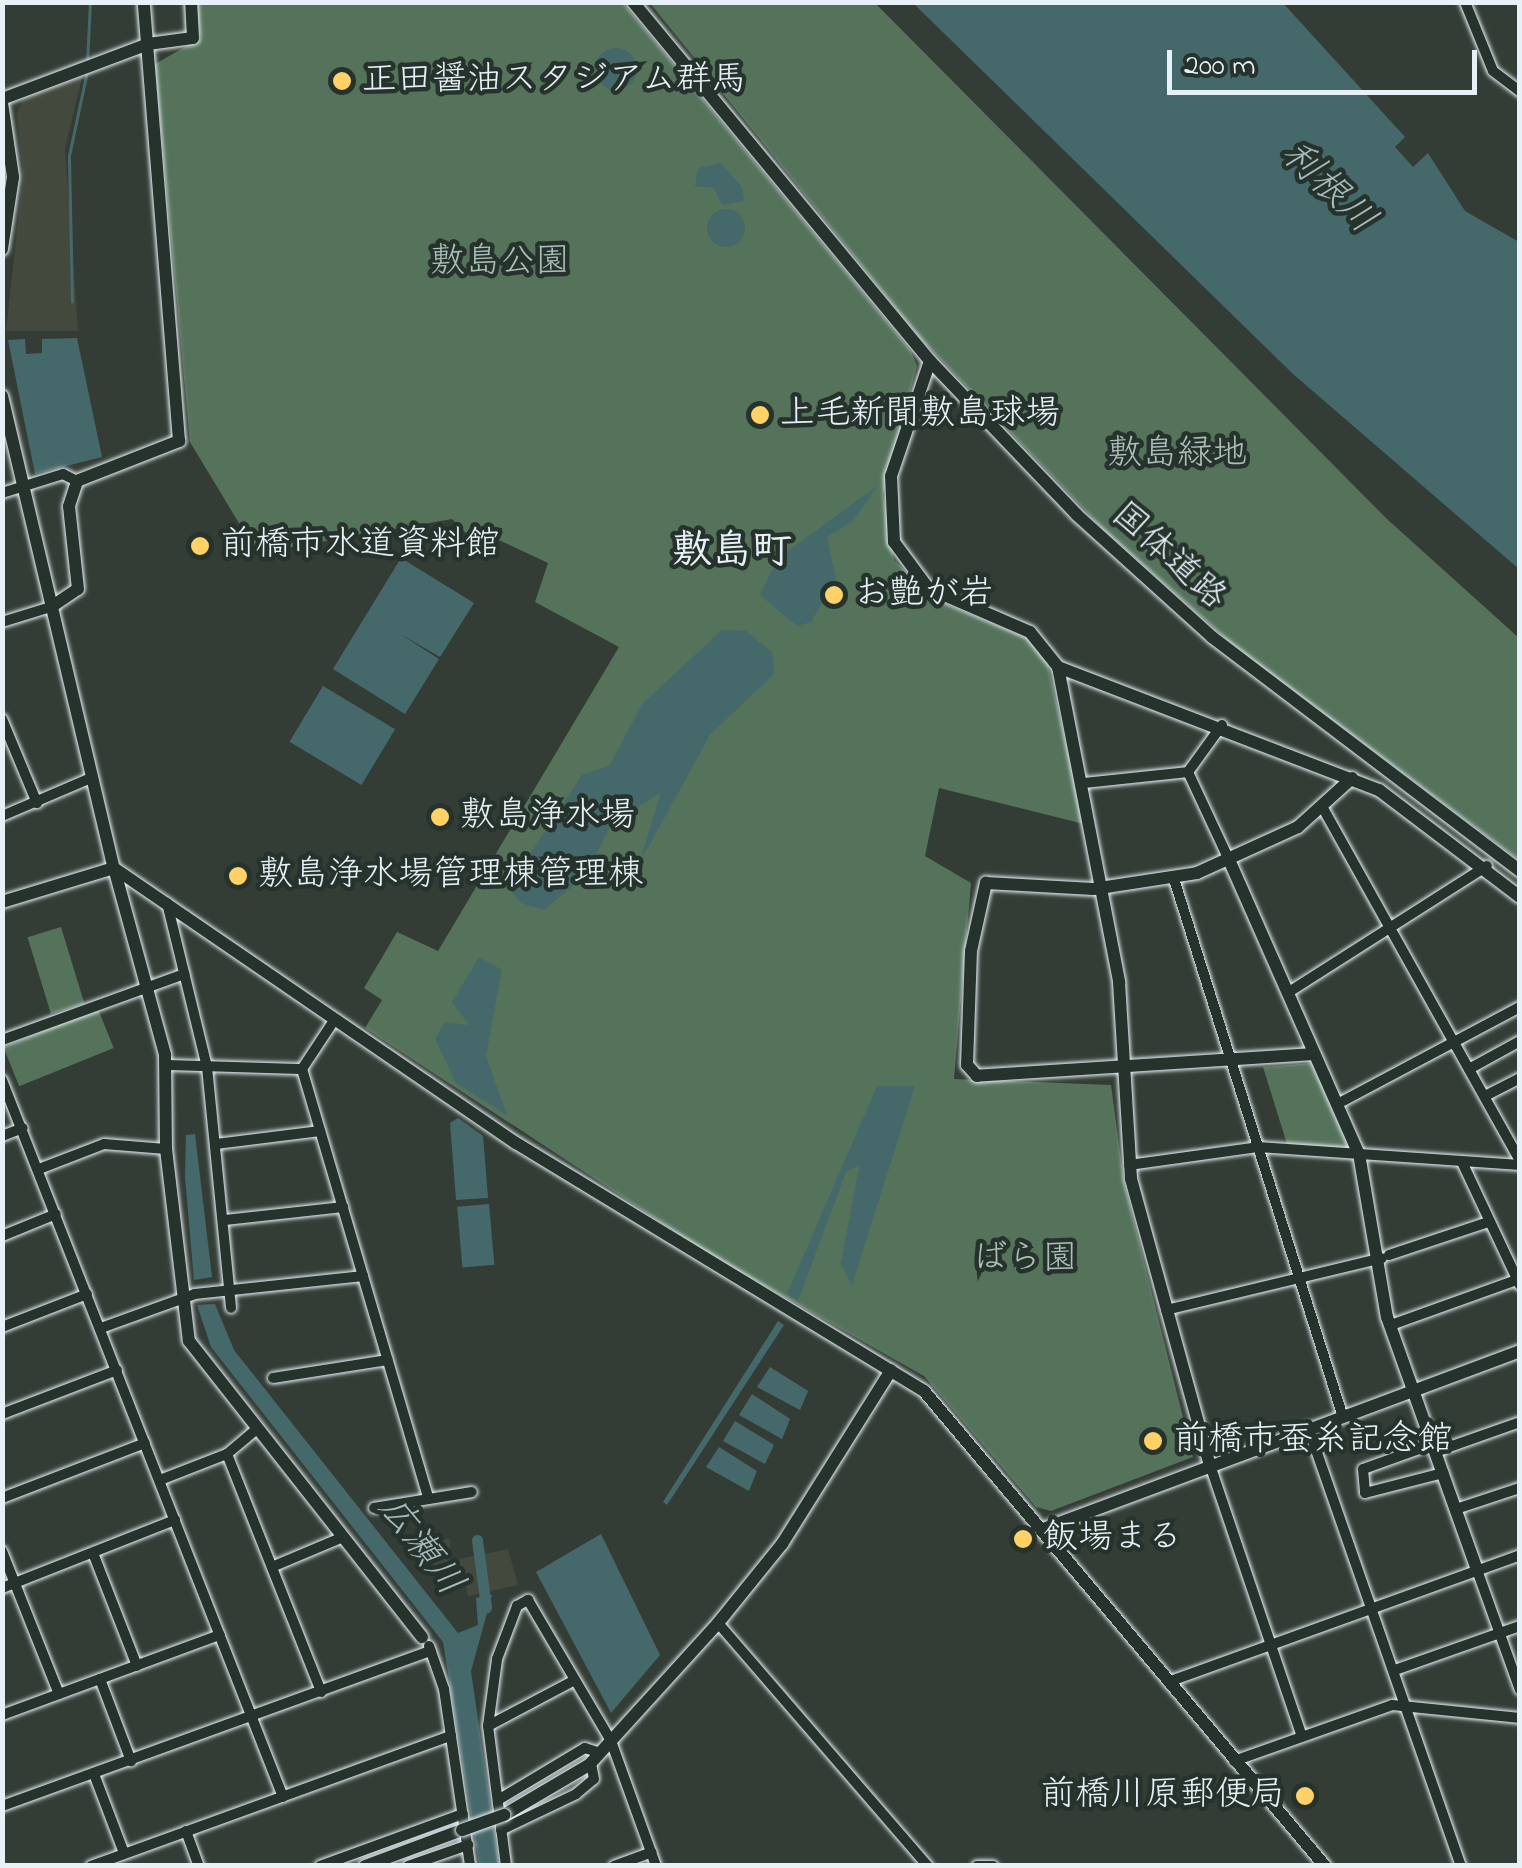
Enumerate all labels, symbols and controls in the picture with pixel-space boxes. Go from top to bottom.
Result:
scale bar [1172,30,1482,92]
text: 200 m [1184,45,1256,89]
place label: 正田醤油スタジアム群馬 [362,60,747,102]
marker: 正田醤油スタジアム群馬 [331,70,353,92]
water label: 利根川 [1270,133,1384,245]
park label: 敷島公園 [430,242,570,284]
place label: 上毛新聞敷島球場 [780,394,1060,436]
marker: 上毛新聞敷島球場 [749,404,771,426]
park label: 敷島緑地 [1107,434,1247,476]
street label: 国体道路 [1102,495,1234,619]
place label: 前橋市水道資料館 [220,525,500,567]
district label: 敷島町 [672,529,792,577]
marker: 前橋市水道資料館 [189,535,211,557]
place label: お艶が岩 [854,574,994,616]
marker: お艶が岩 [823,584,845,606]
place label: 敷島浄水場 [460,796,635,838]
marker: 敷島浄水場 [429,806,451,828]
place label: 敷島浄水場管理棟管理棟 [258,855,643,897]
marker: 敷島浄水場管理棟管理棟 [227,865,249,887]
park label: ばら園 [973,1239,1077,1281]
place label: 前橋市蚕糸記念館 [1173,1420,1453,1462]
marker: 前橋市蚕糸記念館 [1142,1430,1164,1452]
water label: 広瀬川 [366,1488,472,1606]
place label: 飯場まる [1043,1518,1183,1560]
marker: 飯場まる [1012,1528,1034,1550]
place label: 前橋川原郵便局 [1040,1775,1285,1817]
marker: 前橋川原郵便局 [1294,1785,1316,1807]

